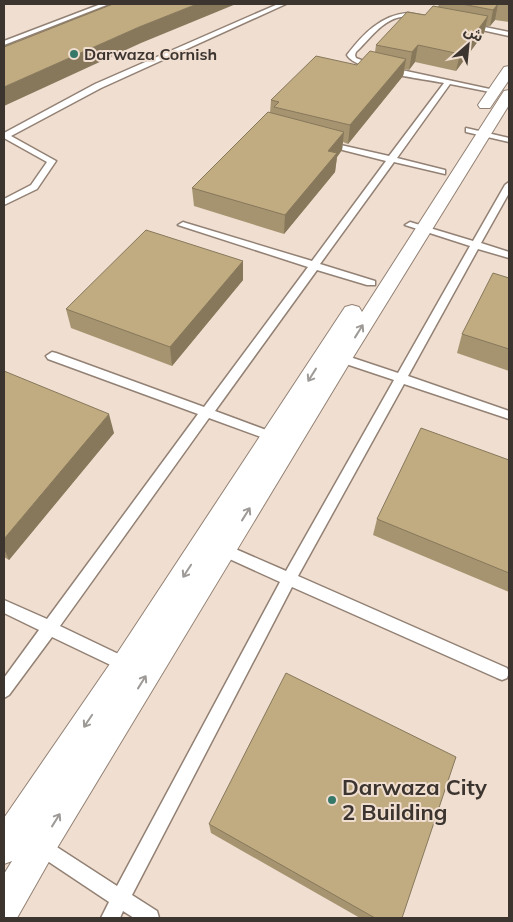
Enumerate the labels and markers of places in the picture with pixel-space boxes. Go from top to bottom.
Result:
place label: Darwaza Cornish [84,44,217,64]
marker: Darwaza Cornish [68,48,80,60]
place label: Darwaza City 2 Building [342,773,487,826]
marker: Darwaza City 2 Building [326,794,338,806]

